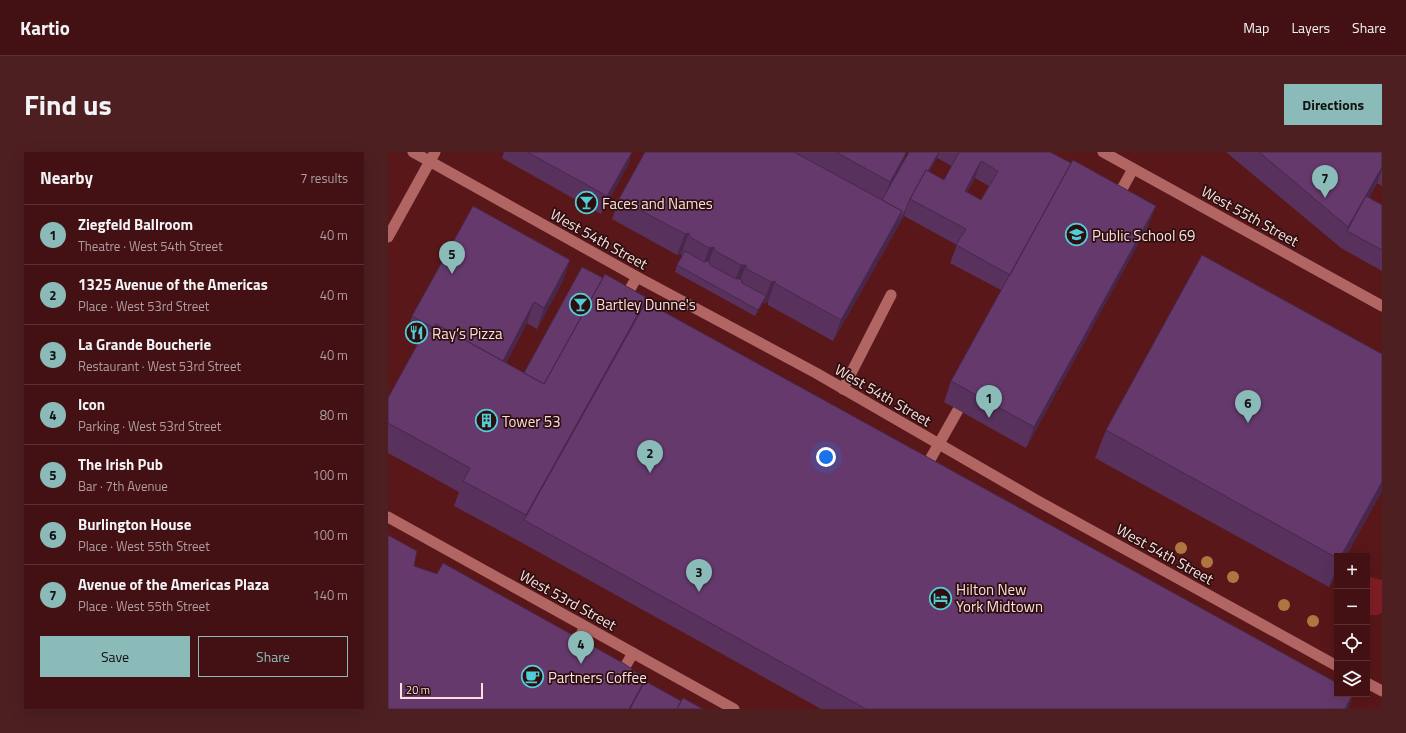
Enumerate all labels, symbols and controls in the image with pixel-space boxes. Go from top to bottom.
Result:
text: Kartio [20,13,70,42]
text: Map [1243,17,1269,38]
text: Layers [1291,17,1330,38]
text: Share [1352,17,1386,38]
text: Find us [24,83,112,126]
button: Directions [1284,84,1382,125]
text: Nearby [40,165,93,191]
pin: 7 [1312,165,1338,198]
text: 7 results [300,168,348,188]
street label: West 55th Street [1197,180,1304,253]
bar icon: Faces and Names [574,190,600,216]
place label: Faces and Names [602,192,713,215]
street label: West 54th Street [546,203,653,276]
text: Ziegfeld Ballroom [78,213,193,236]
school or university icon: Public School 69 [1063,222,1089,248]
place label: Public School 69 [1092,224,1195,247]
text: 1 [49,225,57,245]
text: 40 m [320,225,348,245]
text: Theatre · West 54th Street [78,236,223,256]
pin: 5 [439,241,465,274]
text: 1325 Avenue of the Americas [78,273,268,296]
text: 2 [49,285,57,305]
text: 40 m [320,285,348,305]
bar icon: Bartley Dunne's [567,291,593,317]
place label: Bartley Dunne's [596,293,696,316]
text: Place · West 53rd Street [78,296,209,316]
restaurant icon: Ray’s Pizza [404,320,430,346]
place label: Ray’s Pizza [432,322,503,345]
text: La Grande Boucherie [78,333,211,356]
text: 3 [49,345,57,365]
text: 40 m [320,345,348,365]
text: Restaurant · West 53rd Street [78,356,241,376]
street label: West 54th Street [830,358,936,432]
pin: 1 [976,385,1002,418]
pin: 6 [1235,390,1261,423]
text: Icon [78,393,105,416]
text: 4 [49,405,57,425]
text: 80 m [320,405,348,425]
building icon: Tower 53 [473,408,499,434]
place label: Tower 53 [502,410,561,433]
text: Parking · West 53rd Street [78,416,221,436]
pin: 2 [637,440,663,473]
your location [816,447,836,467]
text: The Irish Pub [78,453,163,476]
text: 5 [49,465,57,485]
text: 100 m [312,465,348,485]
text: Bar · 7th Avenue [78,476,168,496]
text: Burlington House [78,513,191,536]
street label: West 54th Street [1112,518,1219,591]
text: 6 [49,525,57,545]
text: 100 m [312,525,348,545]
text: Place · West 55th Street [78,536,210,556]
map controls [1334,553,1370,697]
button: + [1334,553,1370,589]
pin: 3 [686,559,712,592]
street label: West 53rd Street [515,564,621,637]
text: Avenue of the Americas Plaza [78,573,269,596]
place label: Hilton New York Midtown [956,578,1043,618]
text: 7 [49,585,57,605]
text: 140 m [312,585,348,605]
hotel icon: Hilton New York Midtown [927,585,953,611]
button: − [1334,589,1370,625]
text: Place · West 55th Street [78,596,210,616]
button: locate [1334,625,1370,661]
pin: 4 [568,631,594,664]
button: Save [40,636,190,677]
button: Share [198,636,348,677]
button: layers [1334,661,1370,697]
cafe icon: Partners Coffee [520,664,546,690]
place label: Partners Coffee [548,666,647,689]
scale bar [400,681,483,700]
text: 20 m [406,682,430,698]

